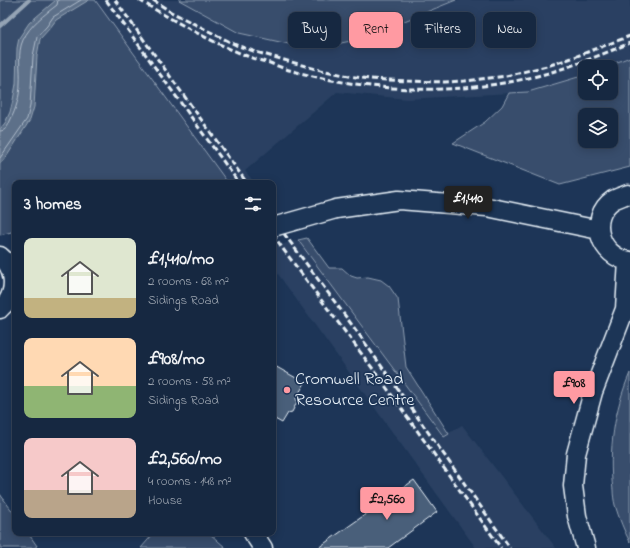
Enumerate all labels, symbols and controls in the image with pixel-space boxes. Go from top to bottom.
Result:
chip: Buy [288,12,341,48]
chip: Rent [349,12,403,48]
chip: Filters [411,12,475,48]
chip: New [483,12,536,48]
map controls [578,60,618,148]
button: locate [578,60,618,100]
button: layers [578,108,618,148]
pin: £1,410 [435,186,501,220]
text: £1,410 [453,189,483,208]
text: 3 homes [24,192,82,217]
icon: filters [242,193,264,215]
text: £1,410/mo [148,247,214,272]
icon: home [56,254,104,302]
text: 2 rooms · 68 m² [148,272,229,291]
text: Sidings Road [148,291,219,310]
text: £908/mo [148,347,205,372]
icon: home [56,354,104,402]
place label: Cromwell Road Resource Centre [295,367,415,414]
pin: £908 [550,371,598,405]
text: 2 rooms · 58 m² [148,372,231,391]
text: £908 [563,374,585,393]
marker: Cromwell Road Resource Centre [282,385,292,395]
text: Sidings Road [148,391,219,410]
text: £2,560/mo [148,447,222,472]
icon: home [56,454,104,502]
text: 4 rooms · 148 m² [148,472,232,491]
pin: £2,560 [354,487,420,521]
text: £2,560 [369,490,405,509]
text: House [148,491,182,510]

